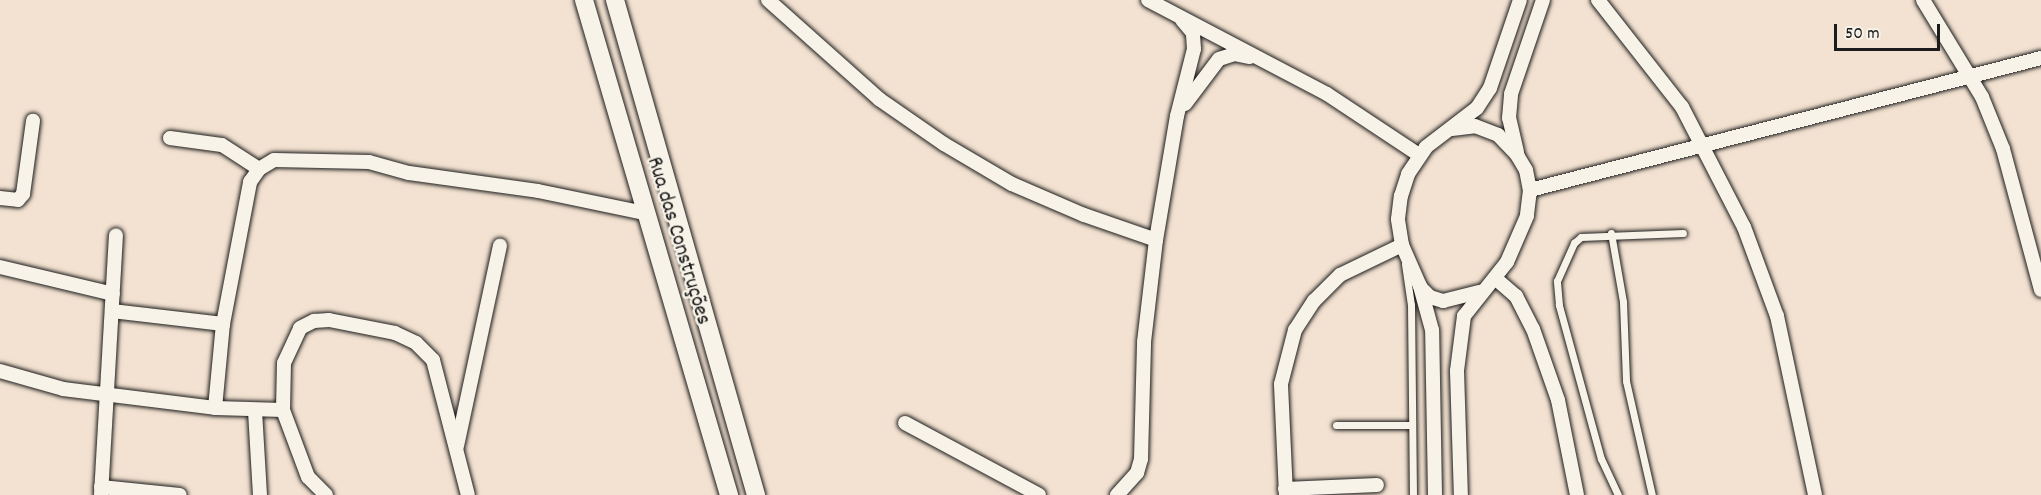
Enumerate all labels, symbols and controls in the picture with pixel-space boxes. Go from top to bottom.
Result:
scale bar [1837,12,1944,50]
text: 50 m [1845,22,1880,47]
street label: Rua das Construções [640,154,716,328]

